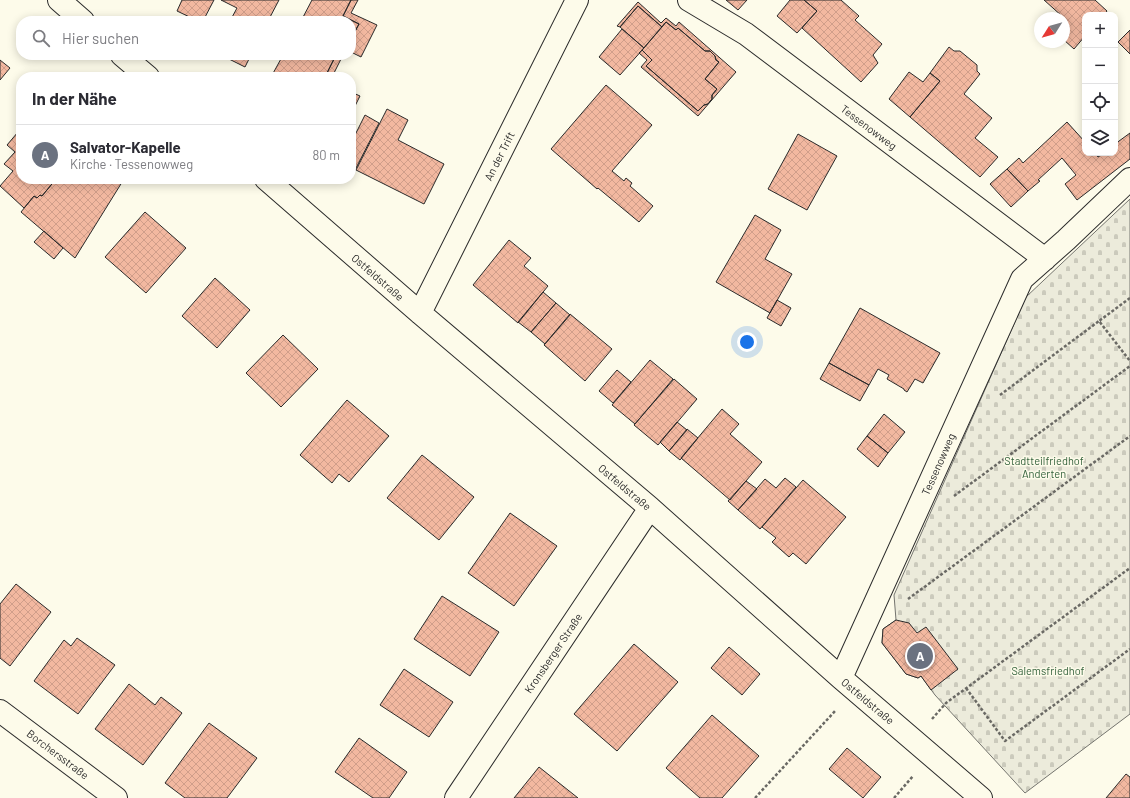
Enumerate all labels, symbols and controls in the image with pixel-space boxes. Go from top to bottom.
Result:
north arrow [1034,12,1070,48]
map controls [1082,12,1118,156]
button: + [1082,12,1118,48]
search box [16,16,356,60]
icon: search [30,27,52,49]
text: Hier suchen [62,29,139,47]
button: − [1082,48,1118,84]
button: locate [1082,84,1118,120]
text: In der Nähe [32,88,117,108]
street label: Tessenowweg [838,102,900,152]
button: layers [1082,120,1118,156]
street label: An der Trift [481,129,517,183]
text: Salvator-Kapelle [70,138,181,156]
text: A [41,147,49,163]
text: 80 m [313,147,340,163]
text: Kirche · Tessenowweg [70,156,193,172]
street label: Ostfeldstraße [349,251,407,303]
your location [737,332,757,352]
street label: Tessenowweg [919,431,958,497]
park label: Stadtteilfriedhof Anderten [1004,454,1084,480]
street label: Ostfeldstraße [596,461,654,513]
street label: Kronsberger Straße [521,610,585,695]
pin: A [907,641,933,671]
park label: Salemsfriedhof [1011,664,1085,677]
street label: Ostfeldstraße [839,675,897,727]
street label: Borchersstraße [24,726,92,782]

